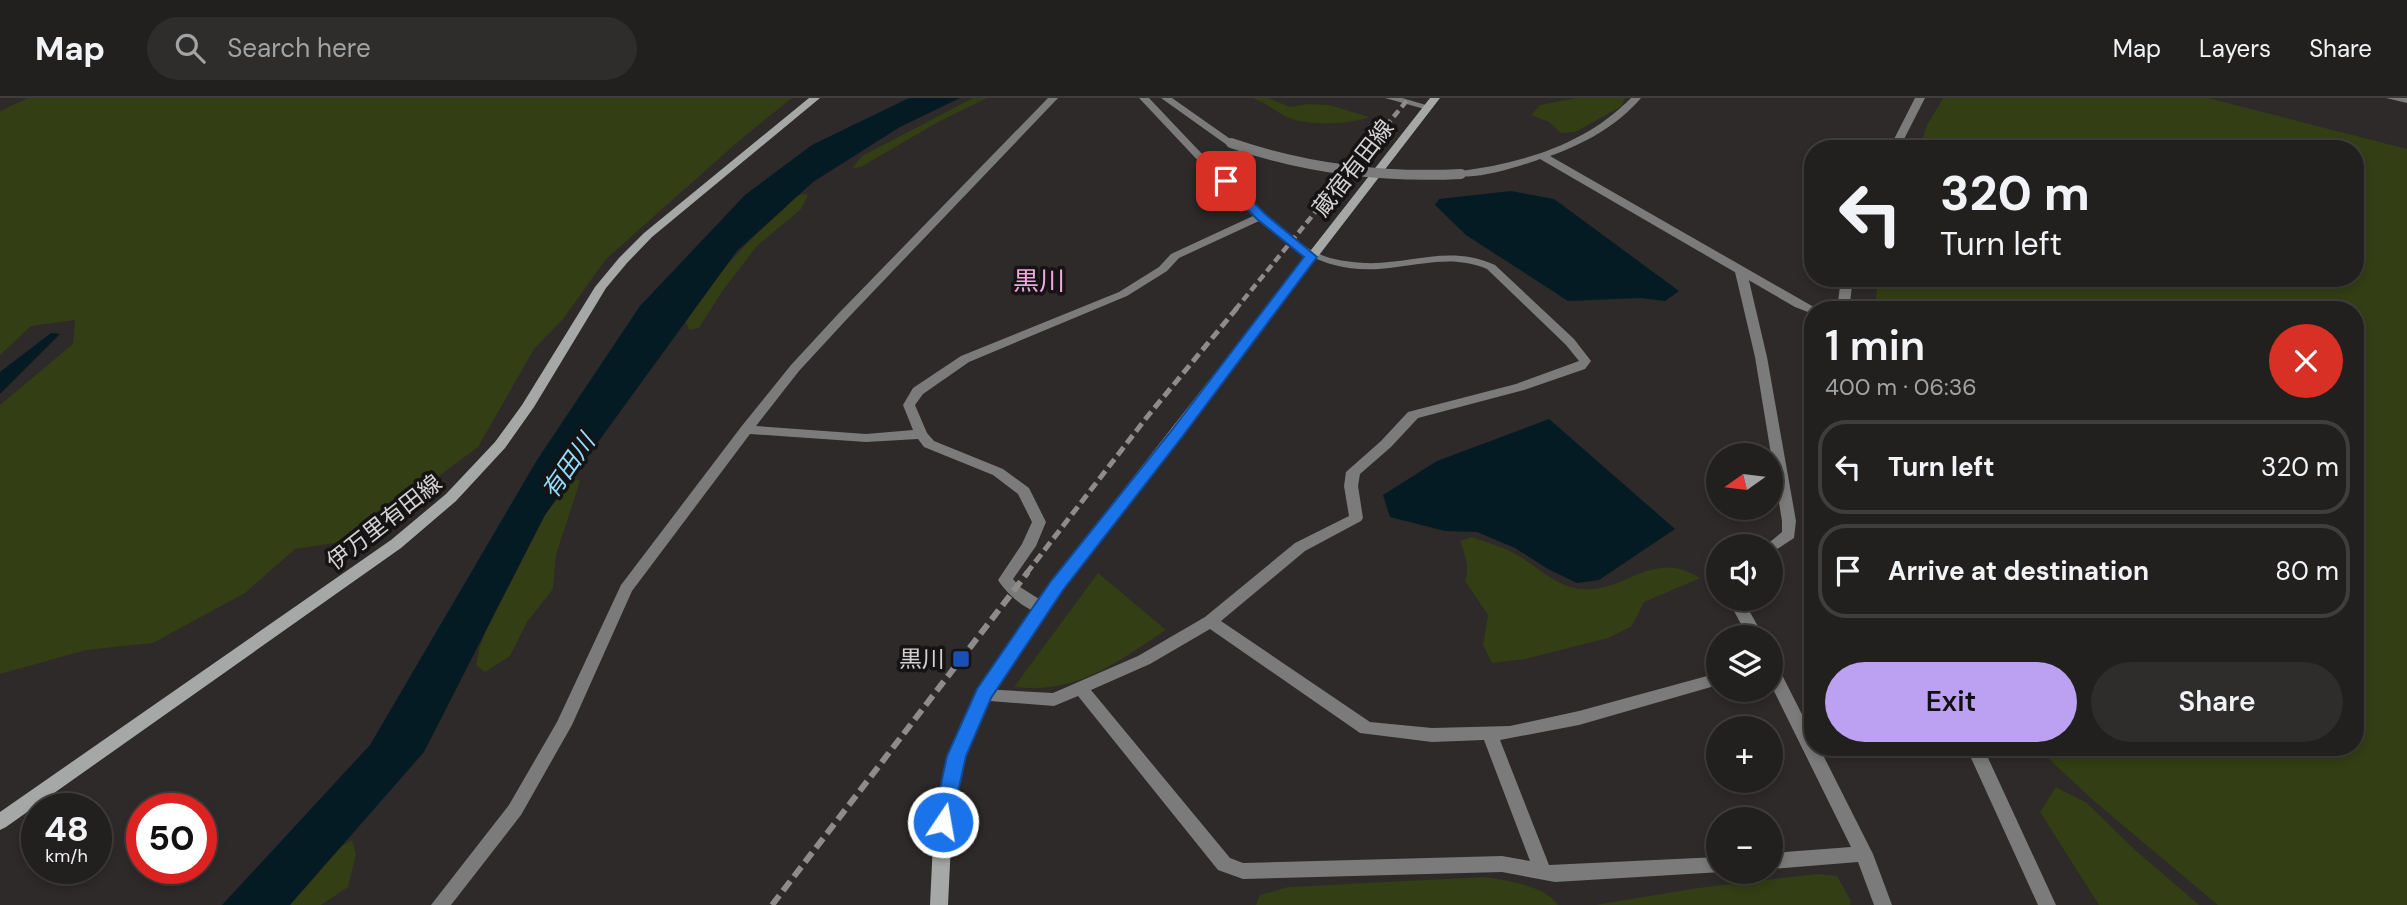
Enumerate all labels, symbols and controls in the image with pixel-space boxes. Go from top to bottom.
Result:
search box [147,17,637,80]
text: Map [35,27,105,70]
icon: search [171,29,209,67]
text: Search here [227,31,371,65]
text: Map [2113,33,2161,64]
text: Layers [2199,33,2271,64]
text: Share [2309,33,2372,64]
street label: 蔵宿有田線 [1306,113,1400,223]
pin [1196,151,1256,211]
text: 320 m [1940,161,2090,225]
icon: arrive [1207,162,1245,200]
icon: left [1825,168,1916,259]
text: Turn left [1940,223,2062,265]
district label: 黒川 [1013,264,1065,298]
text: 1 min [1825,318,1925,373]
button: close [2269,324,2343,398]
text: 400 m · 06:36 [1825,372,1977,402]
water label: 有田川 [535,425,603,504]
north arrow [1706,443,1783,520]
map controls [1706,443,1783,884]
icon: left [1829,448,1867,486]
text: Turn left [1888,450,1995,484]
text: 320 m [2261,450,2339,484]
street label: 伊万里有田線 [320,468,448,576]
button: sound [1706,534,1783,611]
icon: arrive [1829,552,1867,590]
text: Arrive at destination [1888,554,2149,588]
text: 80 m [2275,554,2339,588]
button: layers [1706,625,1783,702]
place label: 黒川 [899,644,945,674]
marker: 黒川 [951,649,971,669]
button: Exit [1825,662,2077,742]
button: Share [2091,662,2343,742]
button: + [1706,716,1783,793]
position arrow [906,785,980,859]
speed limit sign: 50 [126,793,217,884]
text: 48 [44,806,89,852]
button: − [1706,807,1783,884]
text: km/h [45,844,88,868]

